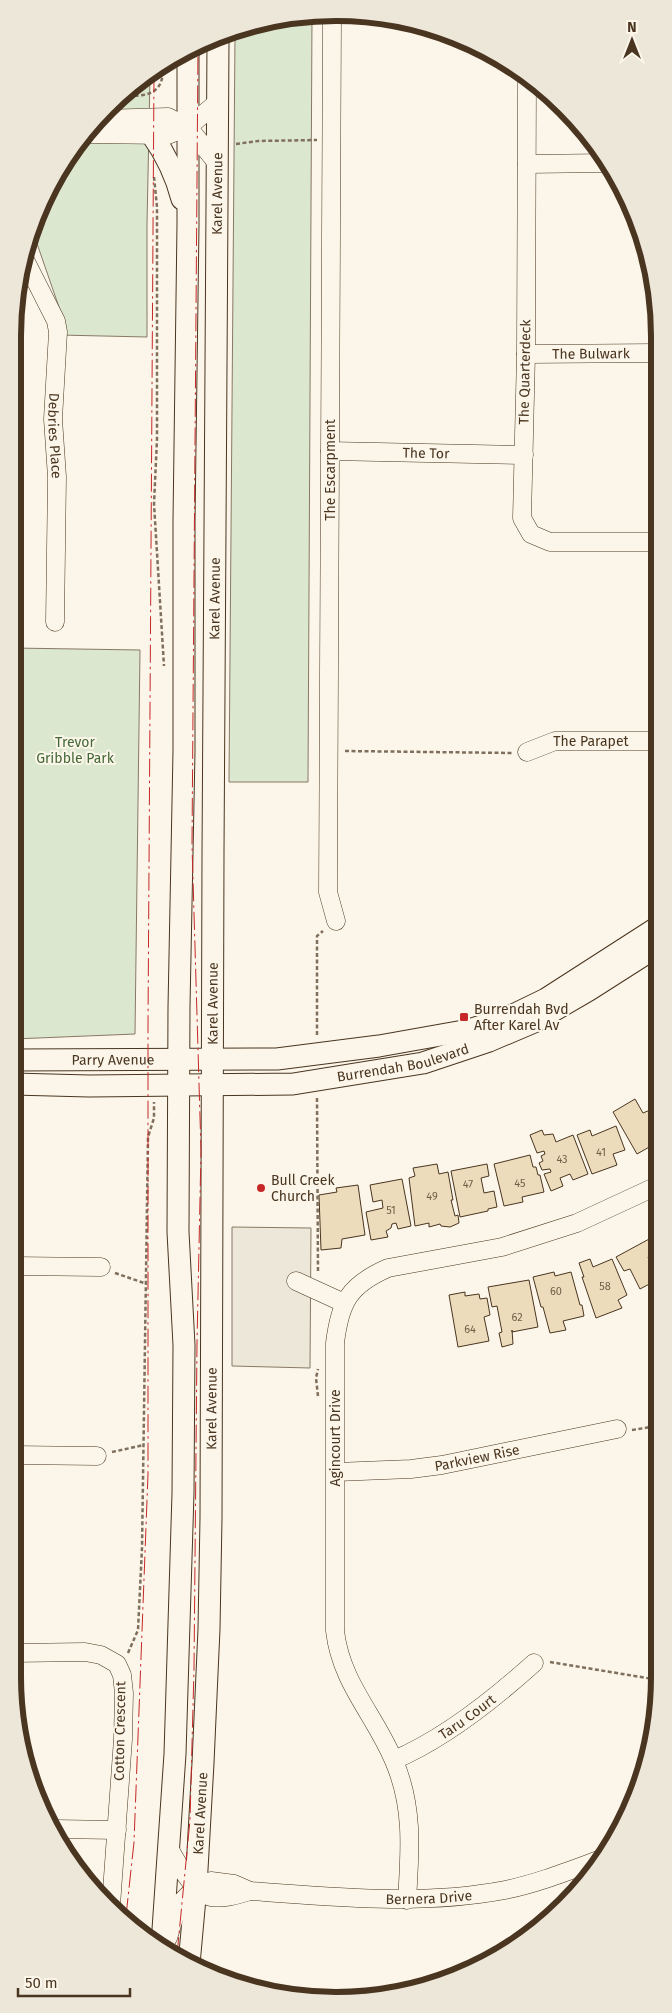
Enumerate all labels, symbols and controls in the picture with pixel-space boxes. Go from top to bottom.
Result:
north arrow [607,15,657,65]
text: N [627,19,637,36]
street label: Karel Avenue [208,152,226,235]
street label: The Quarterdeck [516,319,534,425]
street label: The Bulwark [552,345,631,362]
street label: Debries Place [44,392,66,479]
street label: The Escarpment [322,418,339,521]
street label: The Tor [402,444,450,462]
street label: Karel Avenue [206,557,223,640]
street label: The Parapet [553,733,630,750]
park label: Trevor Gribble Park [36,734,115,767]
street label: Karel Avenue [204,962,221,1045]
place label: Burrendah Bvd After Karel Av [474,1001,569,1034]
marker: Burrendah Bvd After Karel Av [458,1011,470,1023]
street label: Burrendah Boulevard [336,1040,471,1085]
street label: Parry Avenue [71,1051,155,1068]
house number: 41 [596,1146,606,1159]
house number: 43 [556,1153,568,1166]
place label: Bull Creek Church [271,1172,335,1205]
house number: 45 [514,1177,526,1190]
house number: 47 [463,1178,473,1191]
marker: Bull Creek Church [255,1182,267,1194]
house number: 49 [426,1190,438,1203]
house number: 51 [386,1204,396,1217]
house number: 58 [599,1280,611,1293]
house number: 60 [550,1285,562,1298]
house number: 62 [511,1311,523,1324]
house number: 64 [464,1323,476,1336]
street label: Karel Avenue [203,1367,220,1450]
street label: Agincourt Drive [327,1389,344,1487]
street label: Parkview Rise [433,1441,521,1474]
street label: Cotton Crescent [111,1680,129,1781]
street label: Taru Court [435,1690,500,1743]
street label: Karel Avenue [189,1772,211,1855]
street label: Bernera Drive [386,1887,473,1908]
scale bar [18,1966,130,1998]
text: 50 m [25,1974,58,1992]

